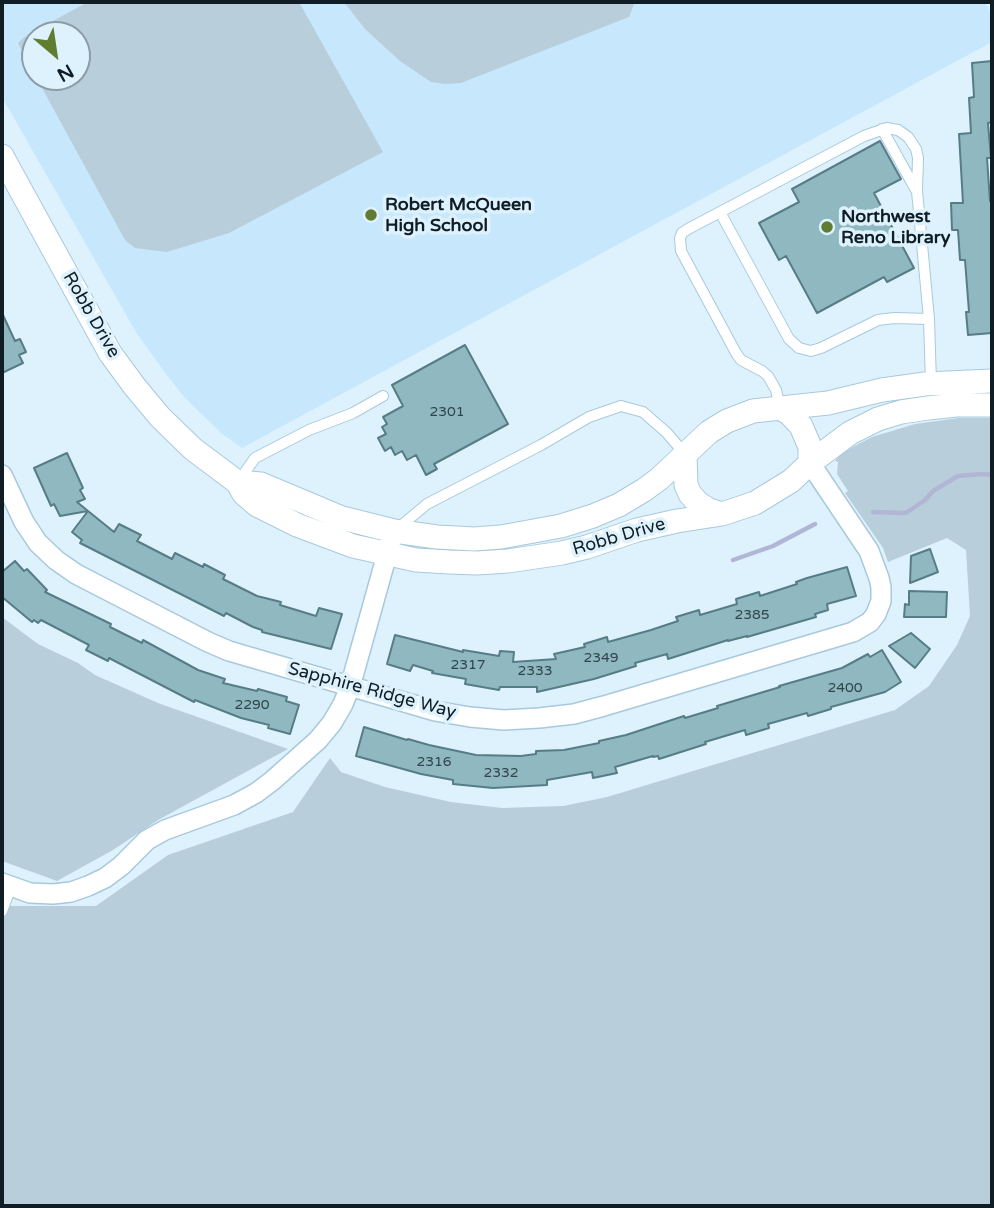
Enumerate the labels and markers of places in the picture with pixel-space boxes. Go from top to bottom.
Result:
place label: Robert McQueen High School [385,194,532,236]
place label: Northwest Reno Library [841,206,950,248]
marker: Robert McQueen High School [363,207,379,223]
marker: Northwest Reno Library [819,219,835,235]

